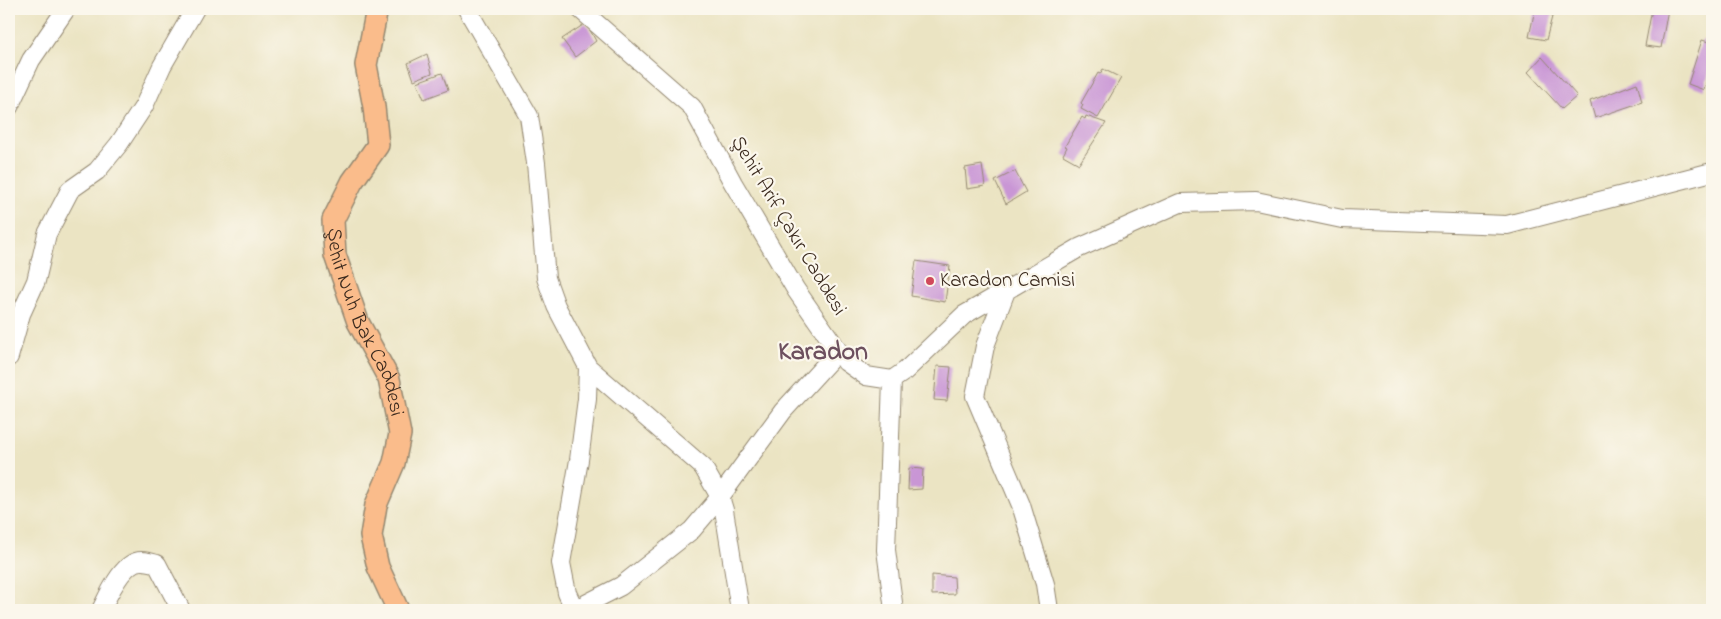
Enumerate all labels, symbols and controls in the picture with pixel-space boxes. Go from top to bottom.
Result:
street label: Şehit Arif Çakır Caddesi [722,130,854,322]
street label: Şehit Nuh Bak Caddesi [318,227,411,419]
place label: Karadon Camisi [940,266,1075,296]
marker: Karadon Camisi [924,275,936,287]
district label: Karadon [778,334,868,372]

